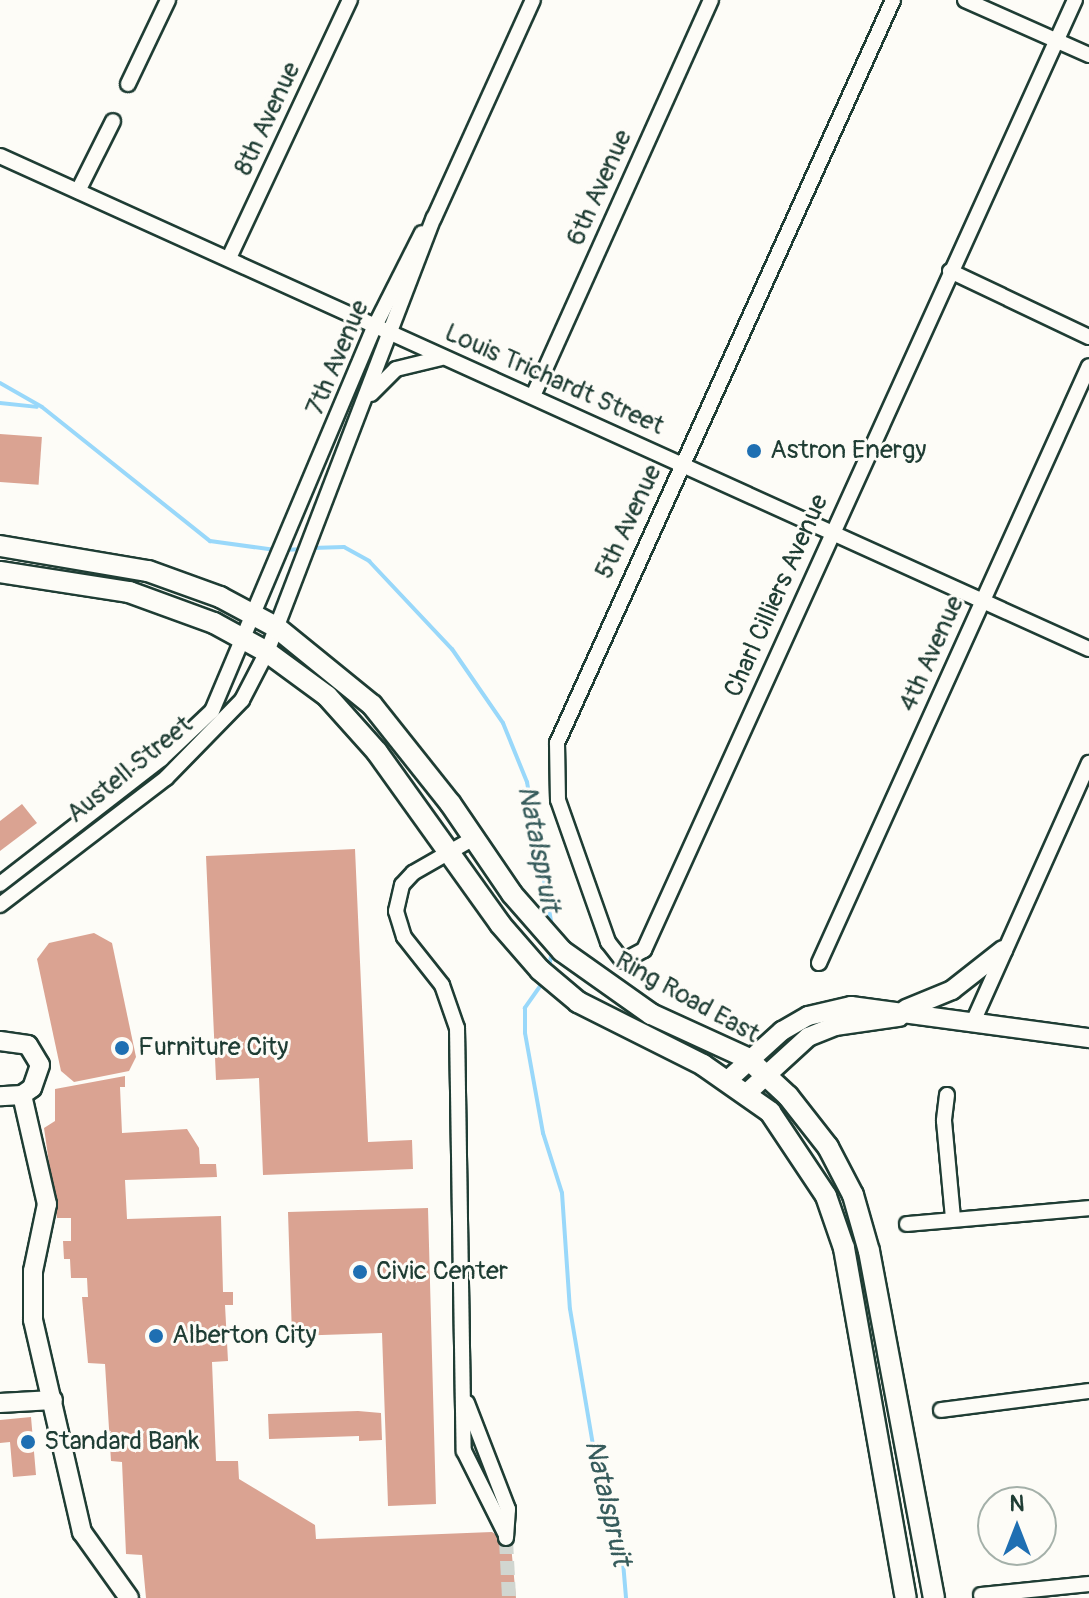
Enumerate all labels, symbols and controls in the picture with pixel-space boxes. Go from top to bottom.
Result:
street label: 8th Avenue [228,57,308,181]
street label: 6th Avenue [561,125,639,251]
street label: 7th Avenue [300,296,376,420]
street label: Louis Trichardt Street [439,318,669,442]
place label: Astron Energy [770,435,926,467]
marker: Astron Energy [745,442,763,460]
street label: 5th Avenue [589,460,669,584]
street label: Charl Cilliers Avenue [718,490,836,702]
street label: 4th Avenue [893,591,971,717]
street label: Austell Street [61,710,199,830]
water label: Natalspruit [509,783,567,915]
street label: Ring Road East [609,946,765,1050]
place label: Furniture City [138,1032,288,1064]
marker: Furniture City [113,1039,131,1057]
place label: Civic Center [376,1256,508,1288]
marker: Civic Center [351,1263,369,1281]
place label: Alberton City [172,1320,317,1352]
marker: Alberton City [147,1327,165,1345]
place label: Standard Bank [44,1426,199,1458]
marker: Standard Bank [19,1433,37,1451]
water label: Natalspruit [576,1437,638,1569]
north arrow [977,1486,1057,1566]
text: N [1010,1490,1024,1518]

